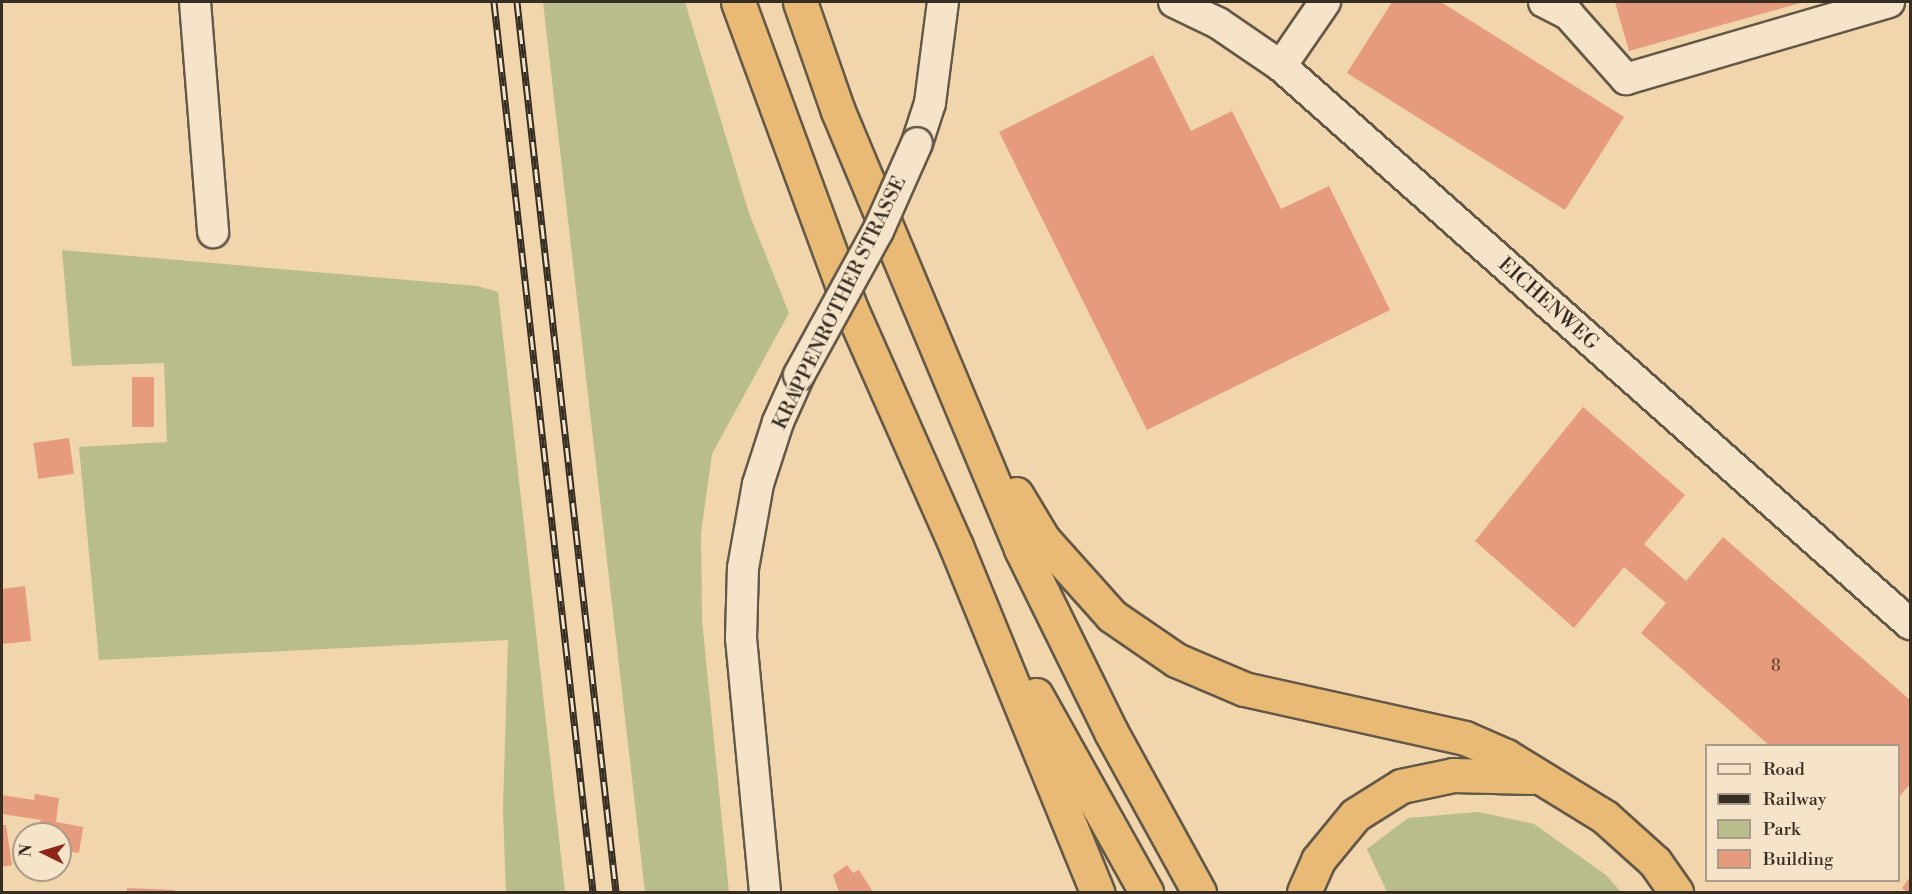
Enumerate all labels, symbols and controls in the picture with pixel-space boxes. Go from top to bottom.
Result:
street label: KRAPPENROTHER STRASSE [768,173,912,433]
street label: EICHENWEG [1493,253,1603,355]
house number: 8 [1771,656,1781,676]
legend [1705,744,1900,882]
text: Road [1763,758,1805,781]
text: Railway [1763,788,1826,811]
text: Park [1763,818,1800,841]
north arrow [12,822,72,882]
text: N [16,843,37,858]
text: Building [1763,848,1833,871]

